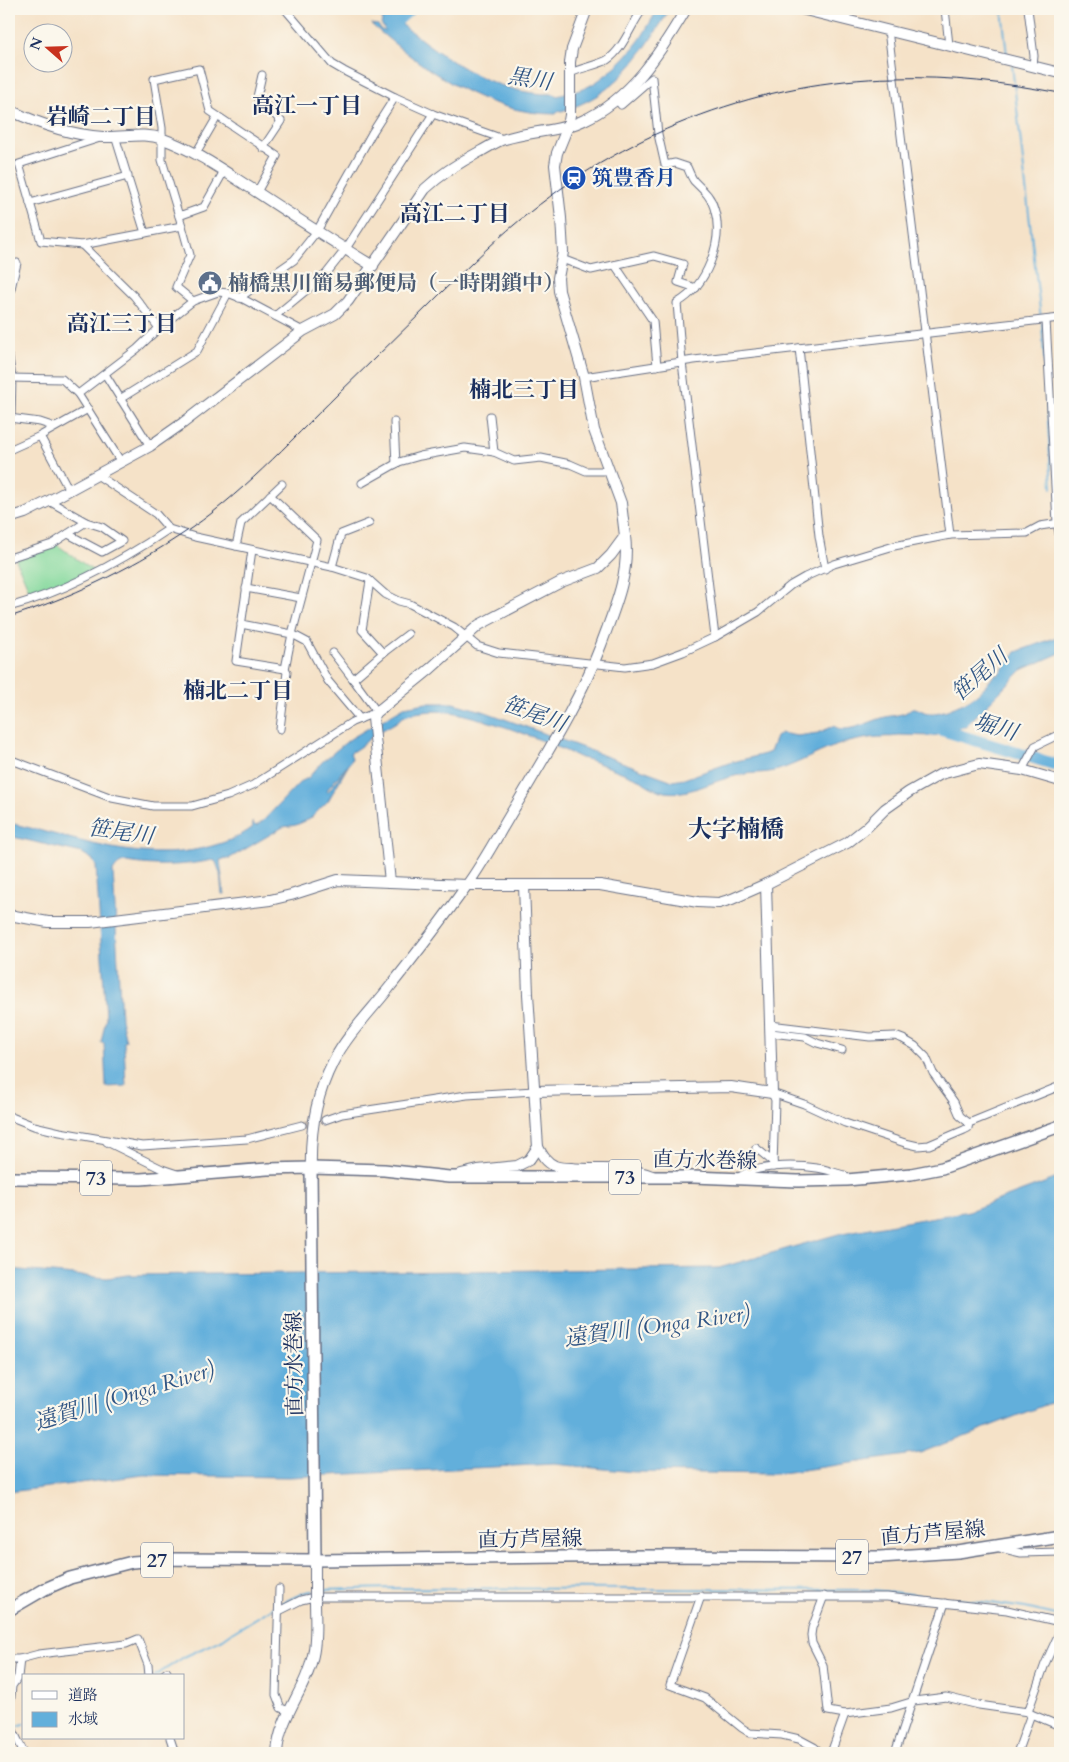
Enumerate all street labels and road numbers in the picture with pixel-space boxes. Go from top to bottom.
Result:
street label: 直方水巻線 [652,1145,758,1176]
road number: 73 [80,1160,112,1196]
road number: 73 [609,1160,641,1194]
street label: 直方水巻線 [279,1311,310,1417]
street label: 直方芦屋線 [879,1514,987,1553]
street label: 直方芦屋線 [477,1524,583,1555]
road number: 27 [836,1540,868,1574]
road number: 27 [141,1542,173,1578]

